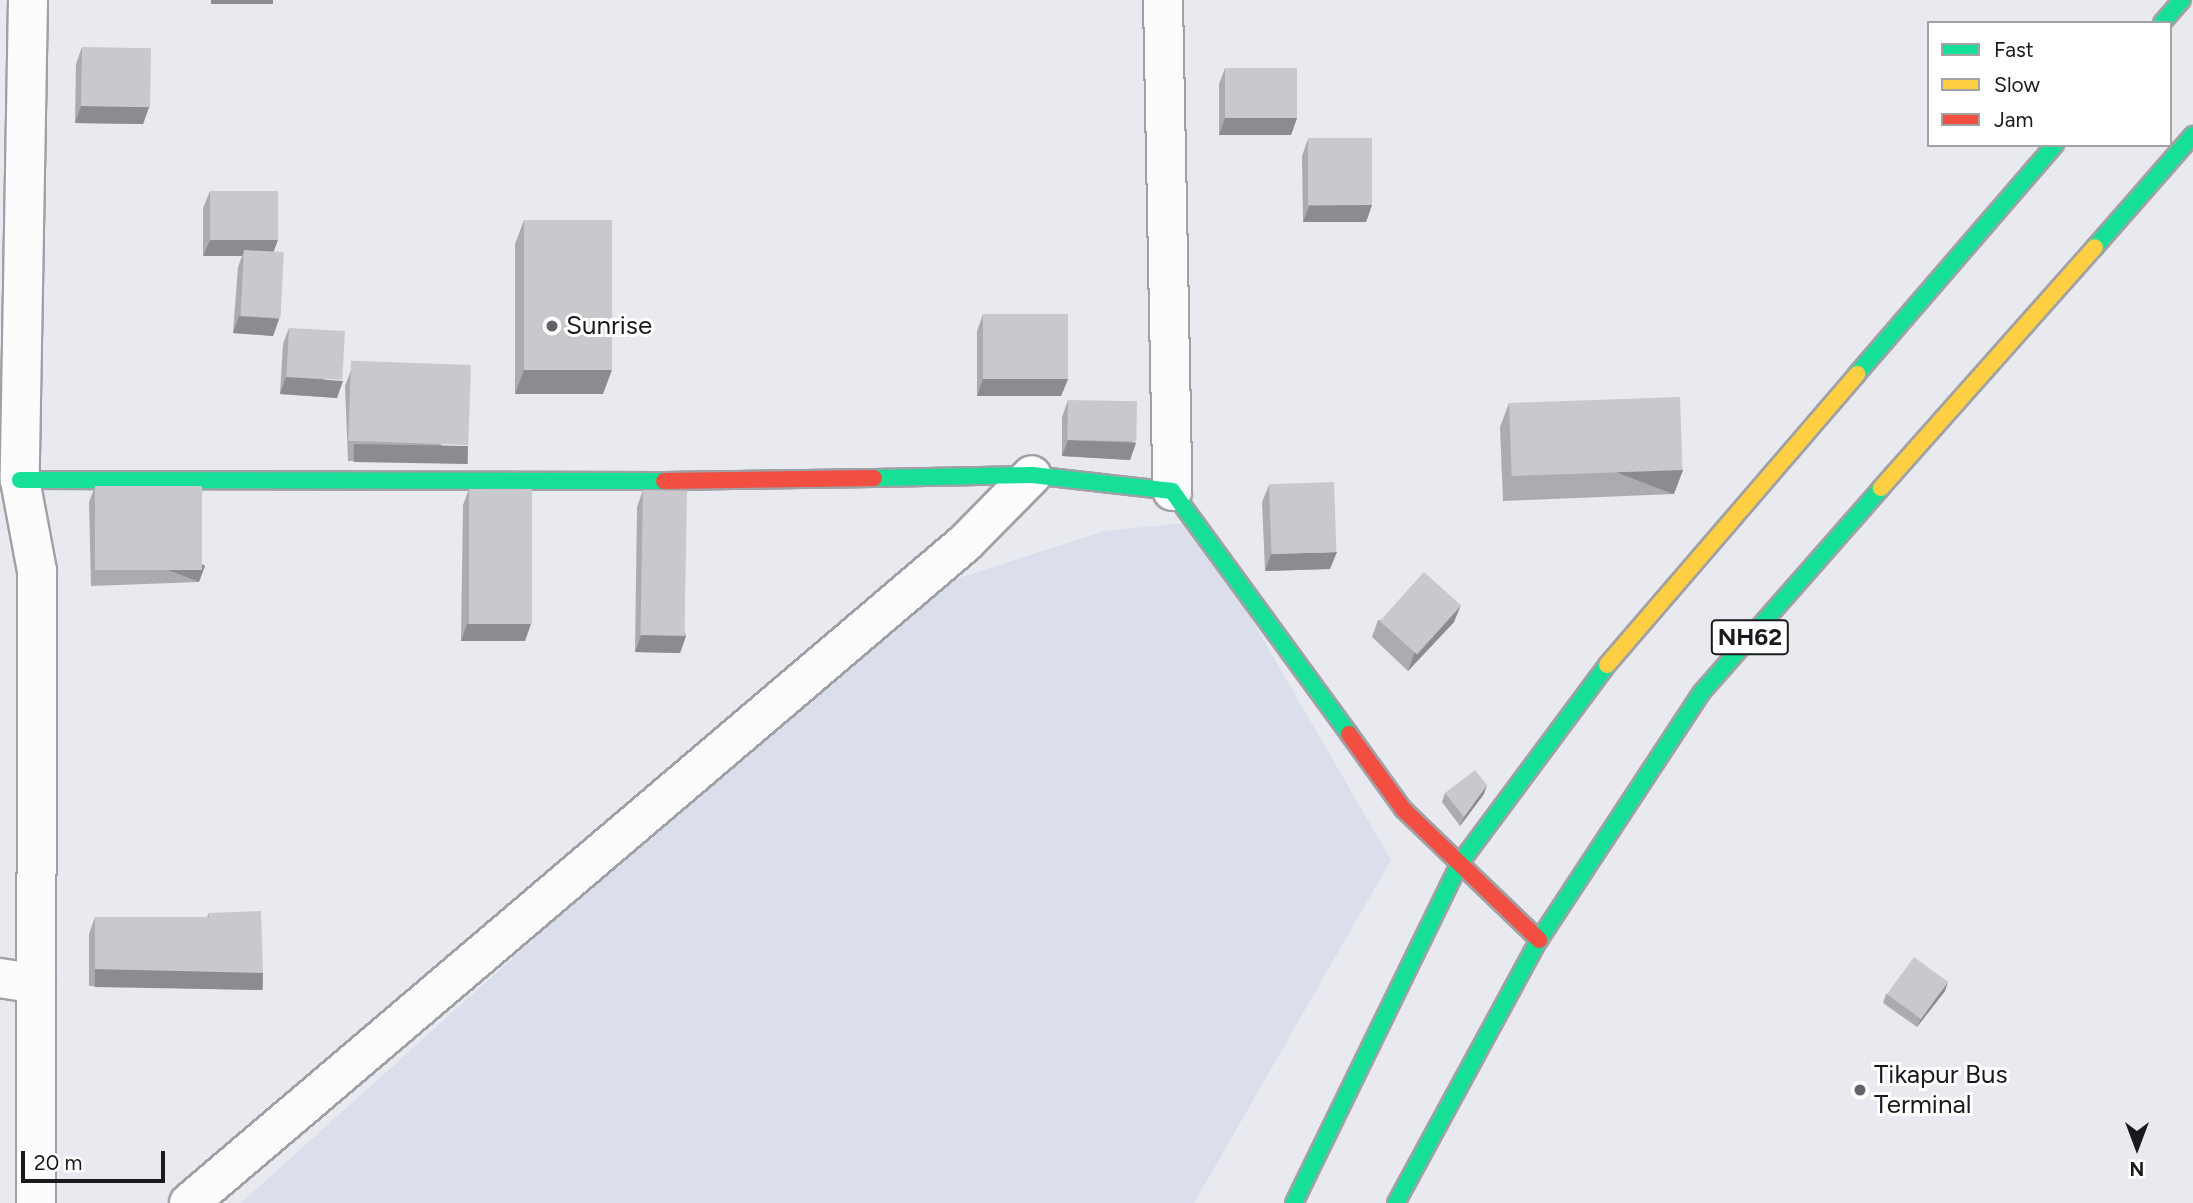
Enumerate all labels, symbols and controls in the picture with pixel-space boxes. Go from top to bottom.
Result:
legend [1927,21,2172,147]
text: Fast [1994,37,2034,62]
text: Slow [1994,72,2040,97]
text: Jam [1994,107,2033,132]
place label: Sunrise [566,310,652,342]
marker: Sunrise [544,318,560,334]
road number: NH62 [1710,616,1790,658]
place label: Tikapur Bus Terminal [1874,1059,2008,1120]
marker: Tikapur Bus Terminal [1852,1082,1868,1098]
north arrow [2102,1112,2172,1182]
scale bar [24,1136,168,1180]
text: 20 m [34,1150,82,1175]
text: N [2130,1157,2144,1180]

